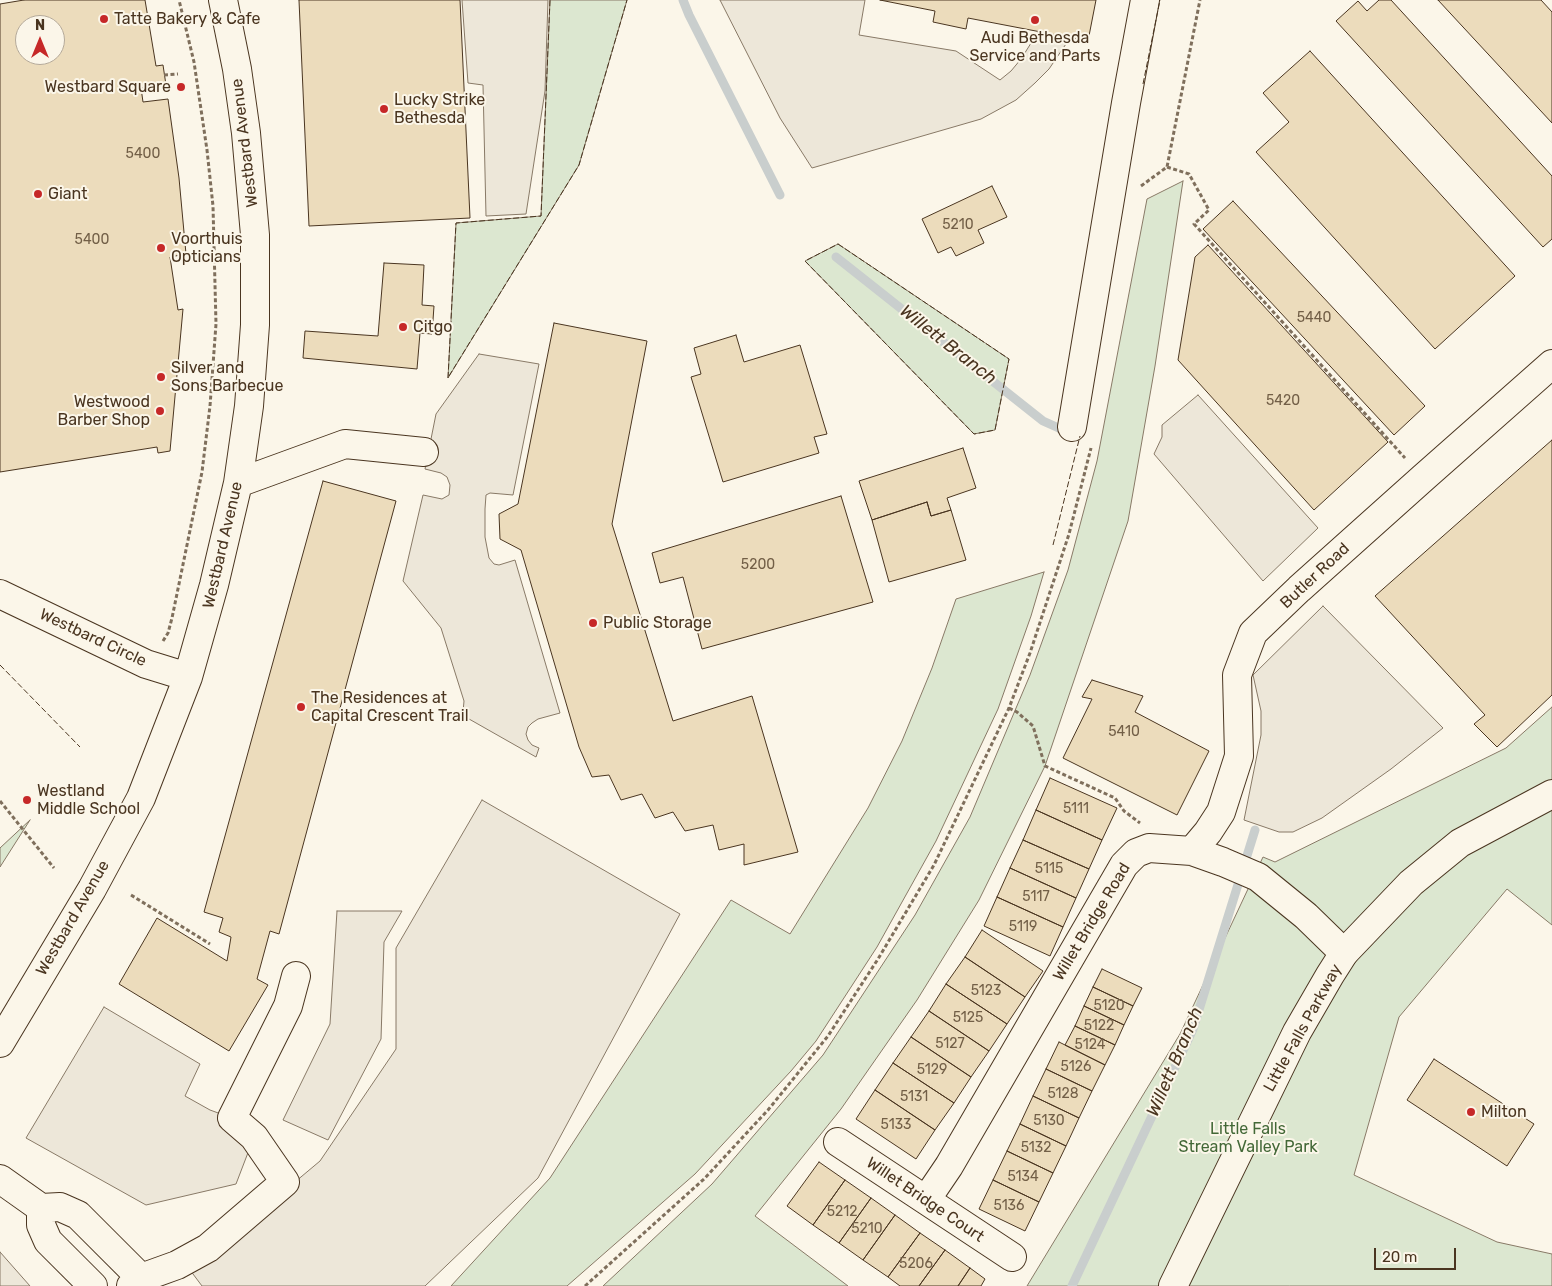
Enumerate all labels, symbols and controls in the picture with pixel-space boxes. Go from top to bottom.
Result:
place label: Tatte Bakery & Cafe [114,9,261,29]
marker: Tatte Bakery & Cafe [98,13,110,25]
marker: Audi Bethesda Service and Parts [1029,14,1041,26]
north arrow [15,15,65,65]
text: N [35,17,45,34]
place label: Audi Bethesda Service and Parts [970,28,1100,66]
place label: Westbard Square [45,77,171,97]
street label: Westbard Avenue [228,78,262,208]
marker: Westbard Square [175,81,187,93]
place label: Lucky Strike Bethesda [394,90,485,128]
marker: Lucky Strike Bethesda [378,103,390,115]
house number: 5400 [126,146,160,162]
place label: Giant [48,184,87,204]
marker: Giant [32,188,44,200]
house number: 5210 [942,217,974,233]
place label: Voorthuis Opticians [171,229,243,267]
house number: 5400 [75,232,109,248]
marker: Voorthuis Opticians [155,242,167,254]
water label: Willett Branch [895,300,1001,390]
house number: 5440 [1297,310,1331,326]
place label: Citgo [413,317,453,337]
marker: Citgo [397,321,409,333]
place label: Silver and Sons Barbecue [171,358,283,396]
marker: Silver and Sons Barbecue [155,371,167,383]
place label: Westwood Barber Shop [58,392,150,430]
house number: 5420 [1266,393,1300,409]
marker: Westwood Barber Shop [154,405,166,417]
street label: Westbard Avenue [199,480,247,610]
street label: Butler Road [1277,539,1353,613]
house number: 5200 [741,557,775,573]
street label: Westbard Circle [37,605,149,671]
place label: Public Storage [603,613,712,633]
marker: Public Storage [587,617,599,629]
place label: The Residences at Capital Crescent Trail [311,688,469,726]
marker: The Residences at Capital Crescent Trail [295,701,307,713]
house number: 5410 [1108,724,1140,740]
place label: Westland Middle School [37,781,140,819]
marker: Westland Middle School [21,794,33,806]
house number: 5111 [1063,801,1089,817]
street label: Westbard Avenue [32,857,114,979]
street label: Willet Bridge Road [1049,860,1135,984]
house number: 5115 [1035,861,1063,877]
house number: 5117 [1022,889,1050,905]
house number: 5119 [1009,919,1037,935]
street label: Little Falls Parkway [1260,961,1346,1095]
house number: 5123 [971,983,1001,999]
house number: 5120 [1093,998,1125,1014]
water label: Willett Branch [1142,1004,1208,1120]
house number: 5125 [953,1010,983,1026]
house number: 5122 [1084,1018,1114,1034]
house number: 5127 [935,1036,965,1052]
house number: 5124 [1075,1037,1105,1053]
house number: 5126 [1061,1059,1091,1075]
house number: 5129 [917,1062,947,1078]
house number: 5128 [1047,1086,1079,1102]
house number: 5131 [900,1089,928,1105]
place label: Milton [1481,1102,1527,1122]
marker: Milton [1465,1106,1477,1118]
house number: 5130 [1033,1113,1065,1129]
house number: 5133 [881,1117,911,1133]
park label: Little Falls Stream Valley Park [1179,1119,1317,1157]
house number: 5132 [1021,1140,1051,1156]
street label: Willet Bridge Court [862,1153,988,1247]
house number: 5134 [1007,1169,1039,1185]
house number: 5136 [994,1198,1024,1214]
house number: 5212 [827,1204,857,1220]
house number: 5210 [851,1221,883,1237]
scale bar [1377,1238,1460,1270]
text: 20 m [1382,1248,1417,1266]
house number: 5206 [899,1256,933,1272]

